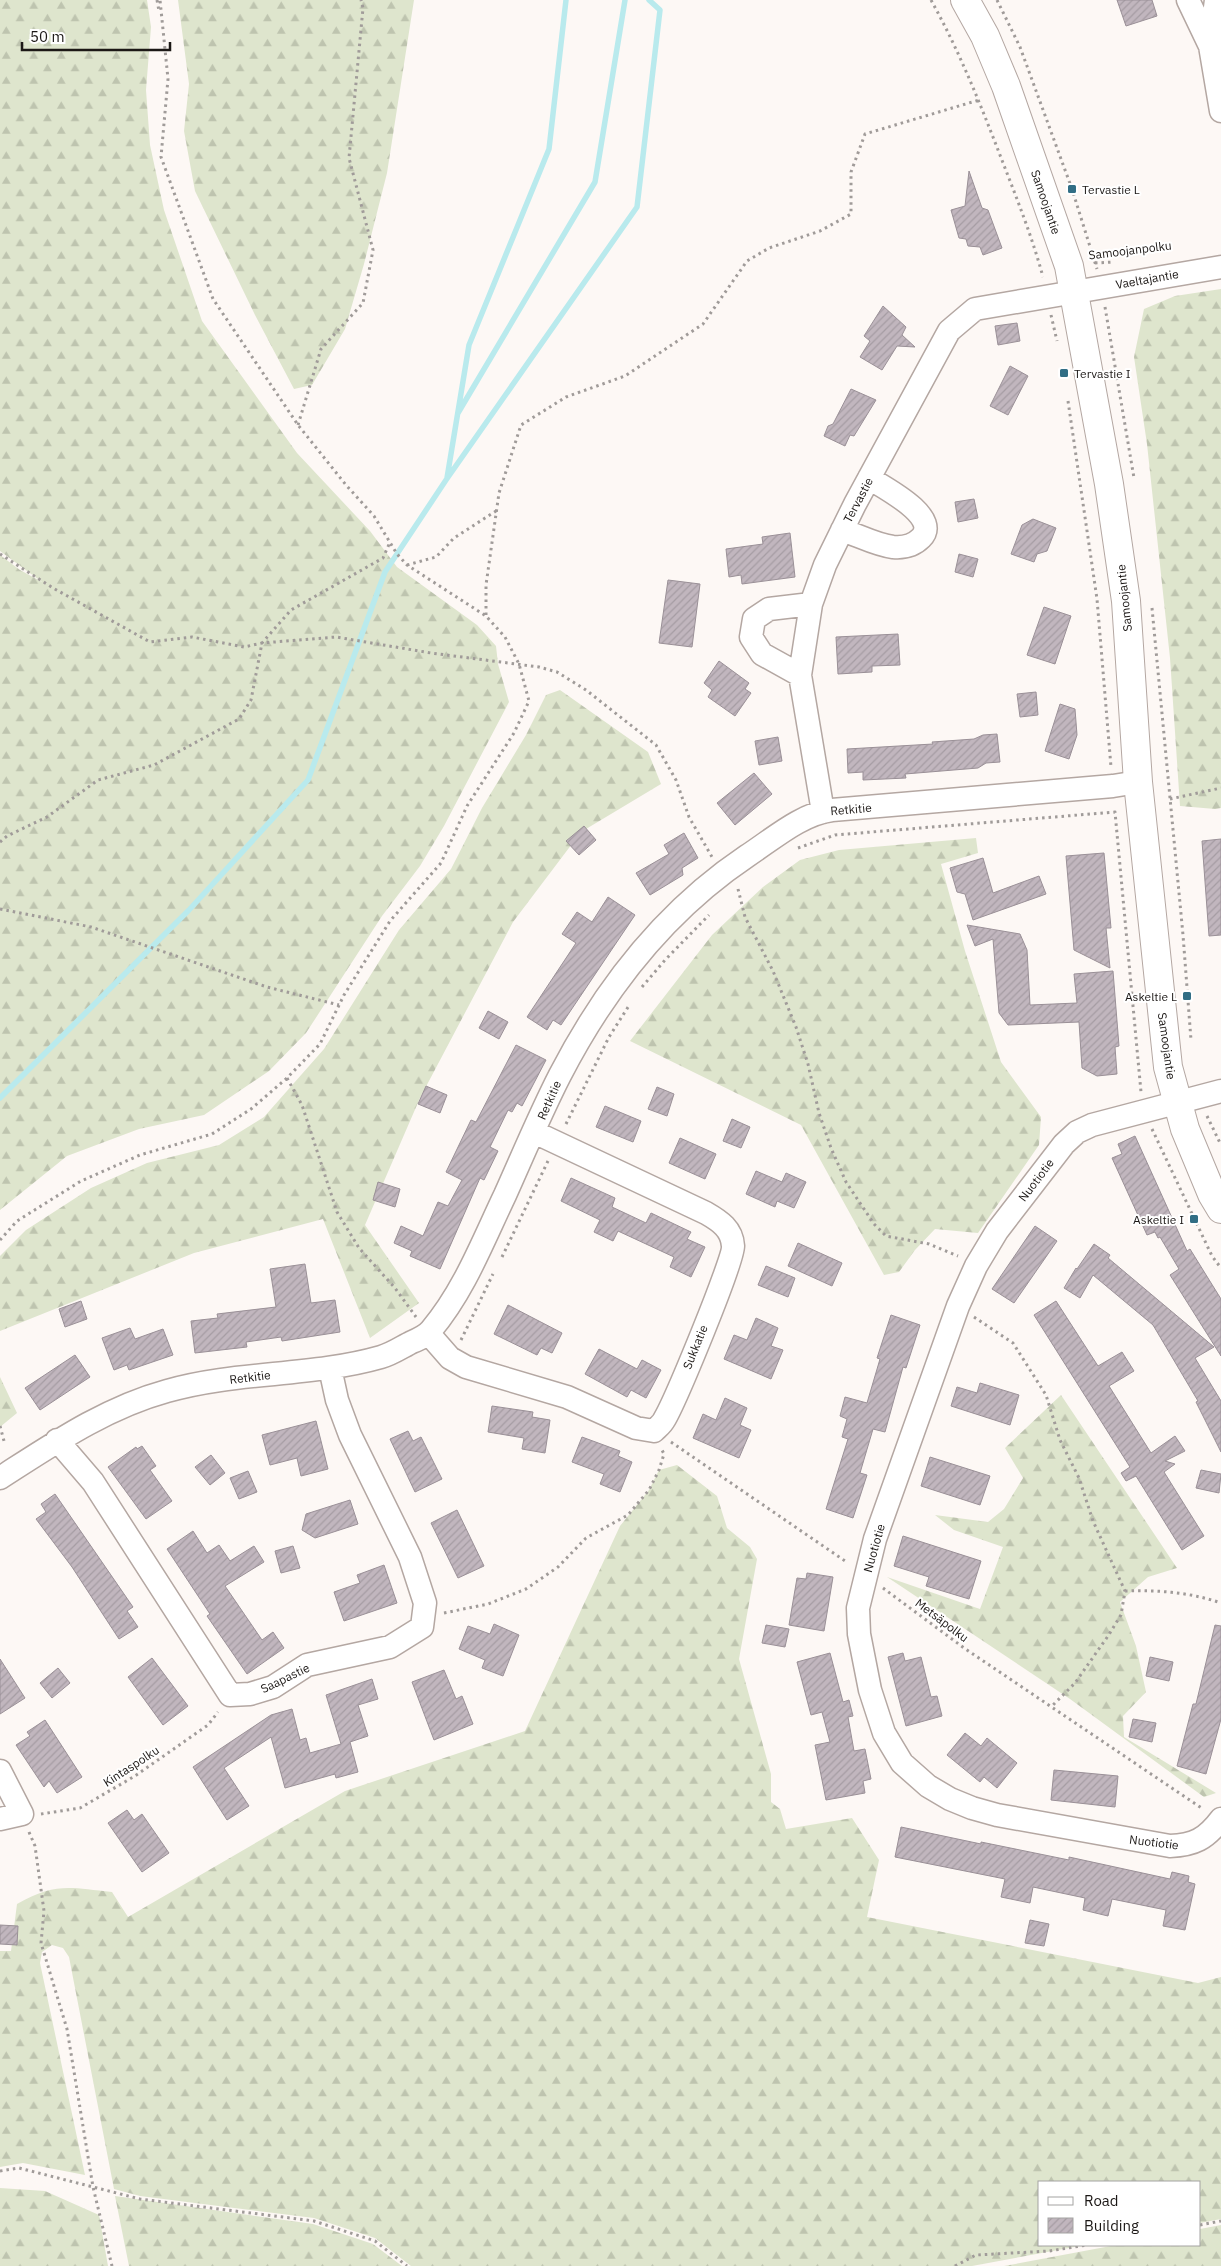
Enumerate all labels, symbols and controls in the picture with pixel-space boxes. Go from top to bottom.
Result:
scale bar [22,20,170,52]
text: 50 m [30,27,65,46]
street label: Samoojantie [1028,168,1064,237]
place label: Tervastie L [1082,182,1140,197]
marker: Tervastie L [1066,183,1078,195]
street label: Samoojanpolku [1088,237,1172,263]
street label: Vaeltajantie [1114,266,1180,292]
place label: Tervastie I [1074,366,1131,381]
marker: Tervastie I [1058,367,1070,379]
street label: Tervastie [840,475,876,525]
street label: Samoojantie [1113,563,1135,632]
street label: Retkitie [830,800,873,818]
place label: Askeltie L [1125,989,1177,1004]
marker: Askeltie L [1181,990,1193,1002]
street label: Samoojantie [1155,1012,1179,1081]
street label: Retkitie [534,1078,564,1122]
street label: Nuotiotie [1015,1155,1057,1204]
place label: Askeltie I [1133,1212,1184,1227]
marker: Askeltie I [1188,1213,1200,1225]
street label: Sukkatie [679,1322,711,1371]
street label: Retkitie [229,1367,272,1387]
street label: Nuotiotie [860,1522,888,1574]
street label: Metsäpolku [912,1595,972,1645]
street label: Saapastie [258,1660,312,1696]
street label: Kintaspolku [100,1742,162,1790]
street label: Nuotiotie [1128,1832,1180,1853]
legend [1038,2181,1201,2246]
text: Road [1084,2191,1119,2210]
text: Building [1084,2216,1139,2235]

